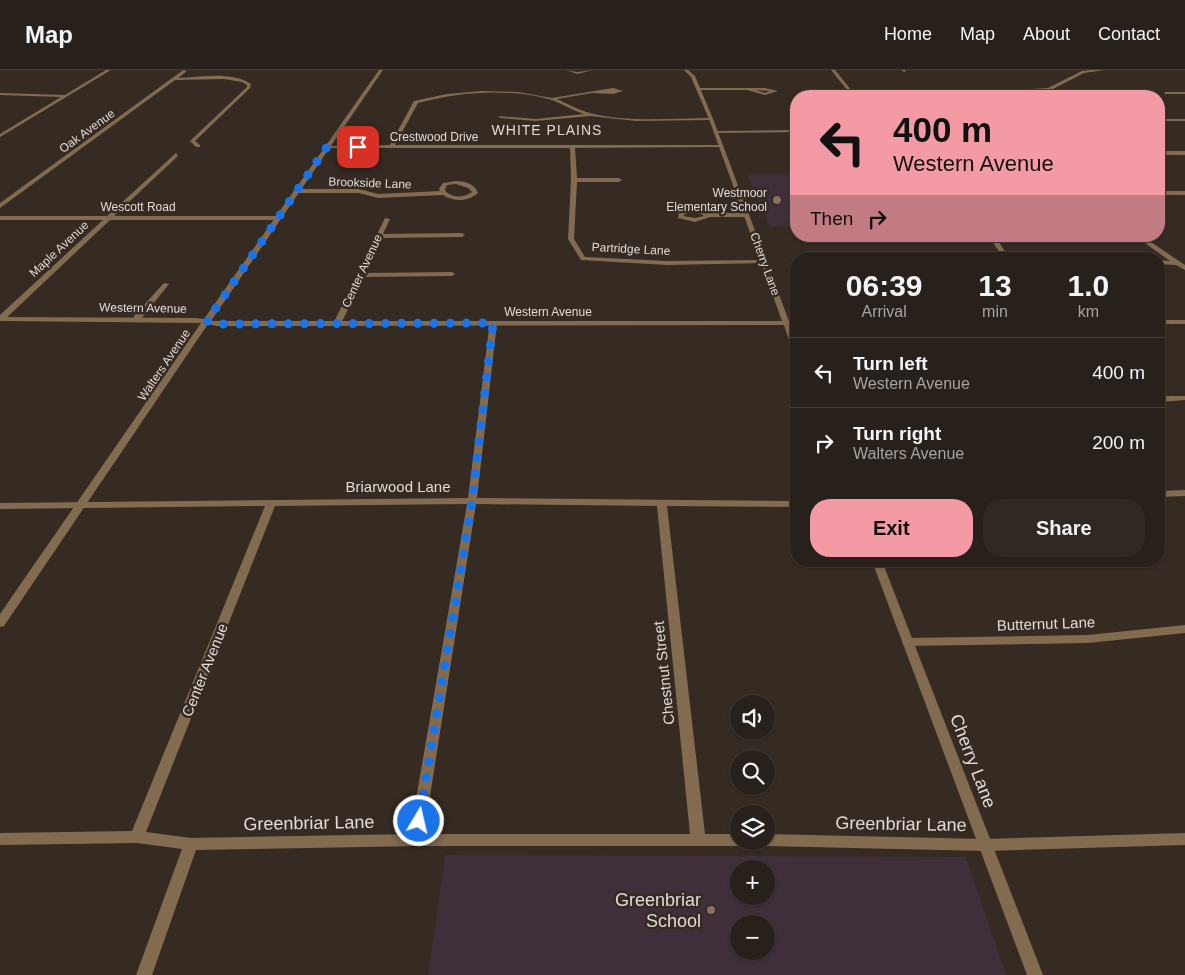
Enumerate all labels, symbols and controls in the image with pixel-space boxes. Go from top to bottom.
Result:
text: Map [25,21,73,48]
text: Home [884,24,932,44]
text: Map [960,24,995,44]
text: About [1023,24,1070,44]
text: Contact [1098,24,1160,44]
street label: Oak Avenue [57,106,118,156]
icon: left [810,110,875,175]
text: 400 m [893,110,992,149]
district label: WHITE PLAINS [492,122,602,138]
pin [337,126,379,168]
street label: Crestwood Drive [390,130,479,144]
icon: arrive [344,133,372,161]
text: Western Avenue [893,151,1054,176]
street label: Brookside Lane [328,175,412,191]
place label: Westmoor Elementary School [666,186,767,214]
marker: Westmoor Elementary School [771,194,783,206]
street label: Wescott Road [100,200,176,214]
icon: right [863,205,891,233]
text: Then [810,208,853,229]
street label: Maple Avenue [26,218,92,280]
street label: Cherry Lane [747,231,783,298]
street label: Center Avenue [339,232,385,310]
street label: Partridge Lane [591,240,671,258]
text: 06:39 [846,269,923,302]
text: 13 [978,269,1012,302]
text: 1.0 [1067,269,1109,302]
street label: Western Avenue [99,300,187,316]
text: Arrival [861,303,907,320]
text: min [982,303,1008,320]
text: km [1078,303,1099,320]
street label: Western Avenue [504,305,592,319]
street label: Walters Avenue [135,326,193,403]
text: Turn left [853,353,928,374]
icon: left [810,359,838,387]
text: 400 m [1092,362,1145,383]
text: Western Avenue [853,375,970,392]
text: Turn right [853,423,941,444]
icon: right [810,429,838,457]
text: 200 m [1092,432,1145,453]
text: Walters Avenue [853,445,964,462]
street label: Briarwood Lane [345,478,451,495]
button: Exit [810,499,973,557]
button: Share [983,499,1145,557]
street label: Butternut Lane [997,613,1095,634]
street label: Chestnut Street [650,620,677,726]
street label: Center Avenue [178,621,231,719]
map controls [730,695,775,960]
button: sound [730,695,775,740]
street label: Cherry Lane [946,711,1000,811]
button: search [730,750,775,795]
position arrow [392,794,444,846]
button: layers [730,805,775,850]
street label: Greenbriar Lane [243,812,375,834]
street label: Greenbriar Lane [835,813,967,835]
button: + [730,860,775,905]
place label: Greenbriar School [615,890,701,931]
marker: Greenbriar School [705,904,717,916]
button: − [730,915,775,960]

